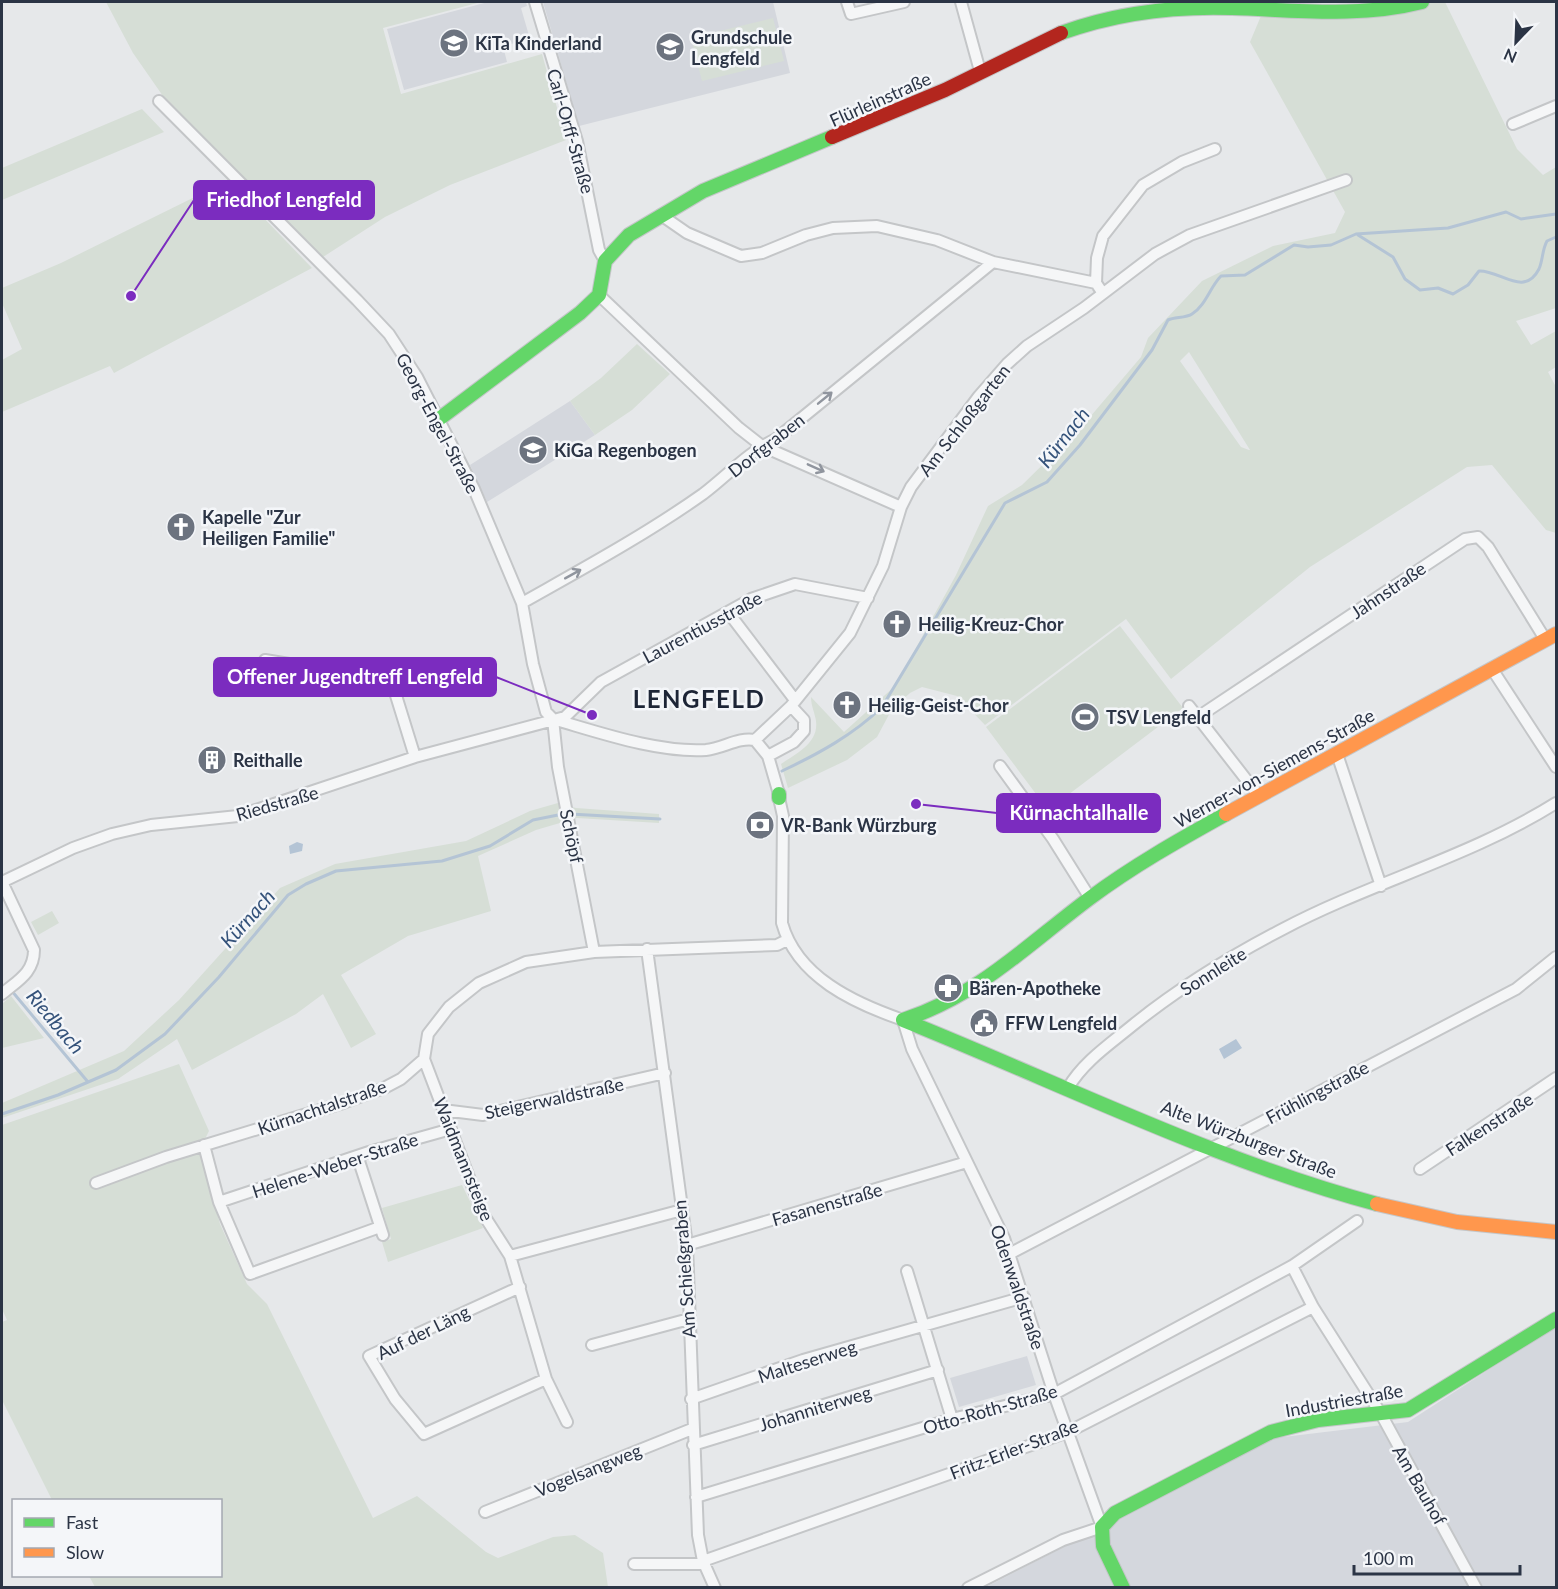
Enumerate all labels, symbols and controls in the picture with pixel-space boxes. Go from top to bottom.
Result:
north arrow [1486,12,1546,72]
place label: Grundschule Lengfeld [691,26,793,69]
school or university icon: KiTa Kinderland [438,27,470,59]
school or university icon: Grundschule Lengfeld [654,31,686,63]
place label: KiTa Kinderland [475,32,602,54]
text: N [1501,45,1519,67]
street label: Carl-Orff-Straße [543,66,599,196]
street label: Flürleinstraße [826,67,934,131]
callout: Friedhof Lengfeld [194,181,374,219]
text: Friedhof Lengfeld [206,187,362,211]
street label: Georg-Engel-Straße [392,349,484,497]
street label: Am Schloßgarten [914,360,1014,480]
one-way arrow [817,391,832,405]
water label: Kürnach [1032,402,1094,472]
street label: Dorfgraben [723,408,809,482]
school or university icon: KiGa Regenbogen [517,434,549,466]
place label: KiGa Regenbogen [554,439,697,461]
one-way arrow [807,464,825,475]
place label: Kapelle "Zur Heiligen Familie" [202,506,335,549]
church icon: Kapelle "Zur Heiligen Familie" [165,511,197,543]
street label: Jahnstraße [1346,557,1430,623]
one-way arrow [564,568,581,580]
street label: Laurentiusstraße [638,586,766,668]
church icon: Heilig-Kreuz-Chor [881,608,913,640]
place label: Heilig-Kreuz-Chor [918,613,1064,635]
callout: Offener Jugendtreff Lengfeld [214,658,496,696]
text: Offener Jugendtreff Lengfeld [227,664,483,688]
district label: LENGFELD [633,684,765,713]
church icon: Heilig-Geist-Chor [831,689,863,721]
place label: Heilig-Geist-Chor [868,694,1009,716]
sports icon: TSV Lengfeld [1069,701,1101,733]
street label: Werner-von-Siemens-Straße [1170,704,1378,832]
place label: TSV Lengfeld [1106,706,1211,728]
building icon: Reithalle [196,744,228,776]
place label: Reithalle [233,749,303,771]
street label: Riedstraße [233,781,321,825]
callout: Kürnachtalhalle [997,794,1160,832]
text: Kürnachtalhalle [1010,800,1149,824]
street label: Schöpf [556,807,589,866]
bank icon: VR-Bank Würzburg [744,809,776,841]
place label: VR-Bank Würzburg [780,814,937,836]
water label: Kürnach [215,884,279,952]
street label: Sonnleite [1176,942,1250,1000]
pharmacy icon: Bären-Apotheke [932,972,964,1004]
place label: Bären-Apotheke [969,977,1101,999]
water label: Riedbach [22,984,90,1058]
public building icon: FFW Lengfeld [968,1007,1000,1039]
place label: FFW Lengfeld [1005,1012,1117,1034]
street label: Frühlingstraße [1262,1056,1372,1128]
street label: Steigerwaldstraße [482,1073,626,1123]
street label: Kürnachtalstraße [255,1075,389,1139]
street label: Falkenstraße [1441,1088,1537,1160]
street label: Waidmannsteige [429,1094,499,1224]
street label: Alte Würzburger Straße [1158,1095,1340,1183]
street label: Helene-Weber-Straße [249,1128,421,1202]
street label: Fasanenstraße [769,1178,885,1230]
street label: Am Schießgraben [668,1199,700,1339]
street label: Odenwaldstraße [986,1222,1050,1352]
street label: Auf der Läng [373,1300,473,1364]
street label: Malteserweg [755,1335,859,1387]
street label: Otto-Roth-Straße [920,1379,1060,1439]
street label: Industriestraße [1283,1379,1405,1421]
street label: Johanniterweg [756,1380,874,1436]
street label: Fritz-Erler-Straße [947,1414,1081,1484]
street label: Vogelsangweg [531,1439,645,1501]
street label: Am Bauhof [1388,1441,1452,1529]
legend [12,1499,222,1577]
text: Fast [66,1511,99,1533]
scale bar [1354,1538,1520,1576]
text: Slow [66,1541,104,1563]
text: 100 m [1363,1547,1414,1569]

